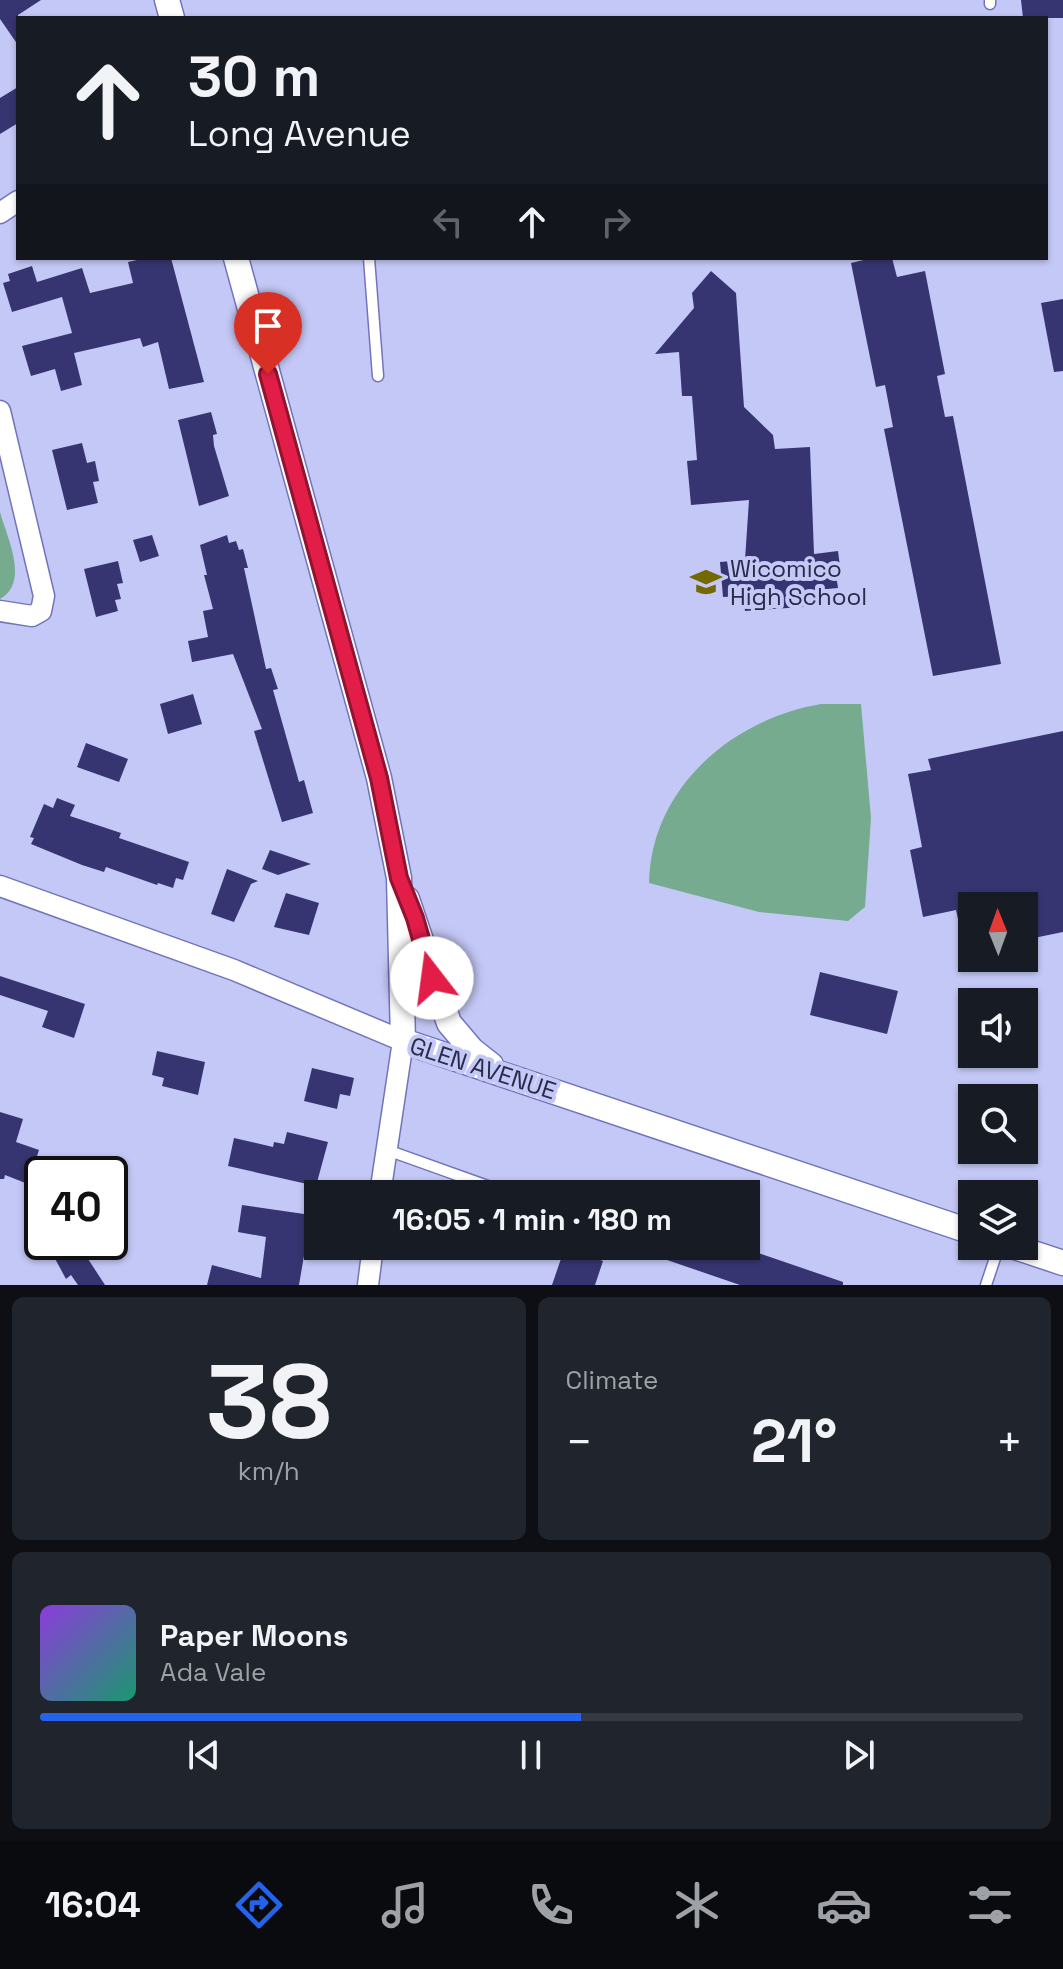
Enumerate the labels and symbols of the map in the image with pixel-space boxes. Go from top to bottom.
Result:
pin [234,292,302,374]
place label: Wicomico High School [730,553,867,612]
school or university icon: Wicomico High School [689,565,723,599]
north arrow [958,892,1038,972]
position arrow [390,936,474,1020]
street label: GLEN AVENUE [406,1030,560,1106]
speed limit sign: 40 [24,1156,128,1260]

